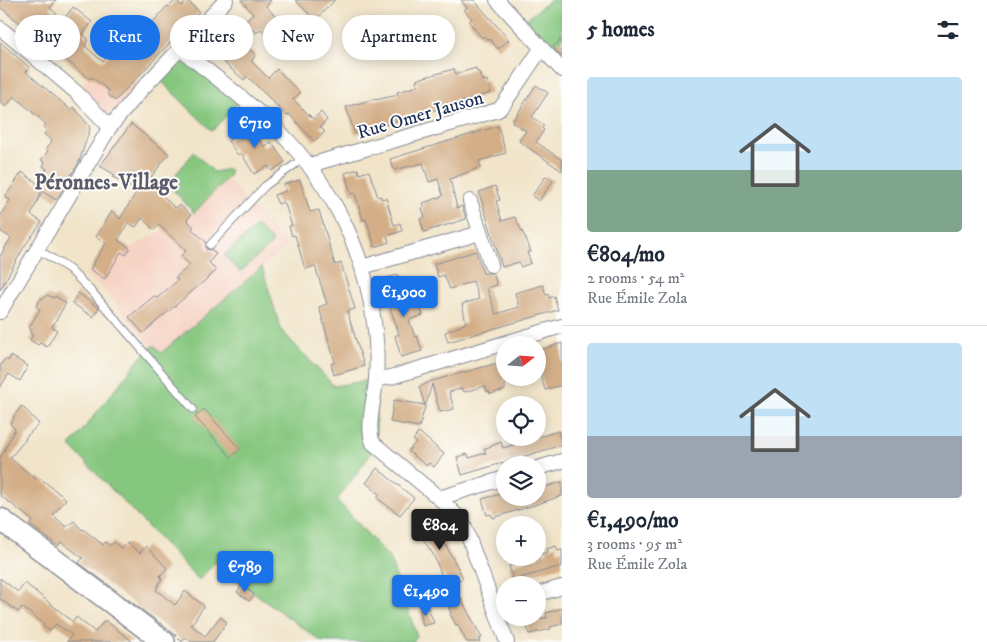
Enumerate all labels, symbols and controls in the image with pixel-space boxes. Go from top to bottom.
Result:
chip: Buy [15,15,80,60]
chip: Rent [90,15,160,60]
chip: Filters [170,15,253,60]
chip: New [263,15,332,60]
chip: Apartment [342,15,455,60]
icon: filters [934,16,962,44]
text: 5 homes [587,17,655,43]
street label: Rue Omer Jauson [355,86,486,144]
pin: €710 [225,106,285,149]
icon: home [730,110,820,200]
text: €710 [239,113,271,133]
district label: Péronnes-Village [34,170,178,196]
text: €804/mo [587,242,665,268]
text: 2 rooms · 54 m² [587,268,684,288]
pin: €1,900 [363,276,445,318]
text: €1,900 [382,282,426,302]
text: Rue Émile Zola [587,288,687,308]
north arrow [496,336,546,386]
map controls [496,336,546,626]
icon: home [730,375,820,465]
button: locate [496,396,546,446]
button: layers [496,456,546,506]
pin: €804 [410,508,470,551]
text: €1,490/mo [587,508,679,534]
text: €804 [422,515,458,535]
button: + [496,516,546,566]
text: 3 rooms · 95 m² [587,534,682,554]
pin: €789 [215,550,275,593]
text: Rue Émile Zola [587,554,687,574]
text: €789 [228,557,262,577]
pin: €1,490 [385,574,467,617]
button: − [496,576,546,626]
text: €1,490 [403,581,449,601]

